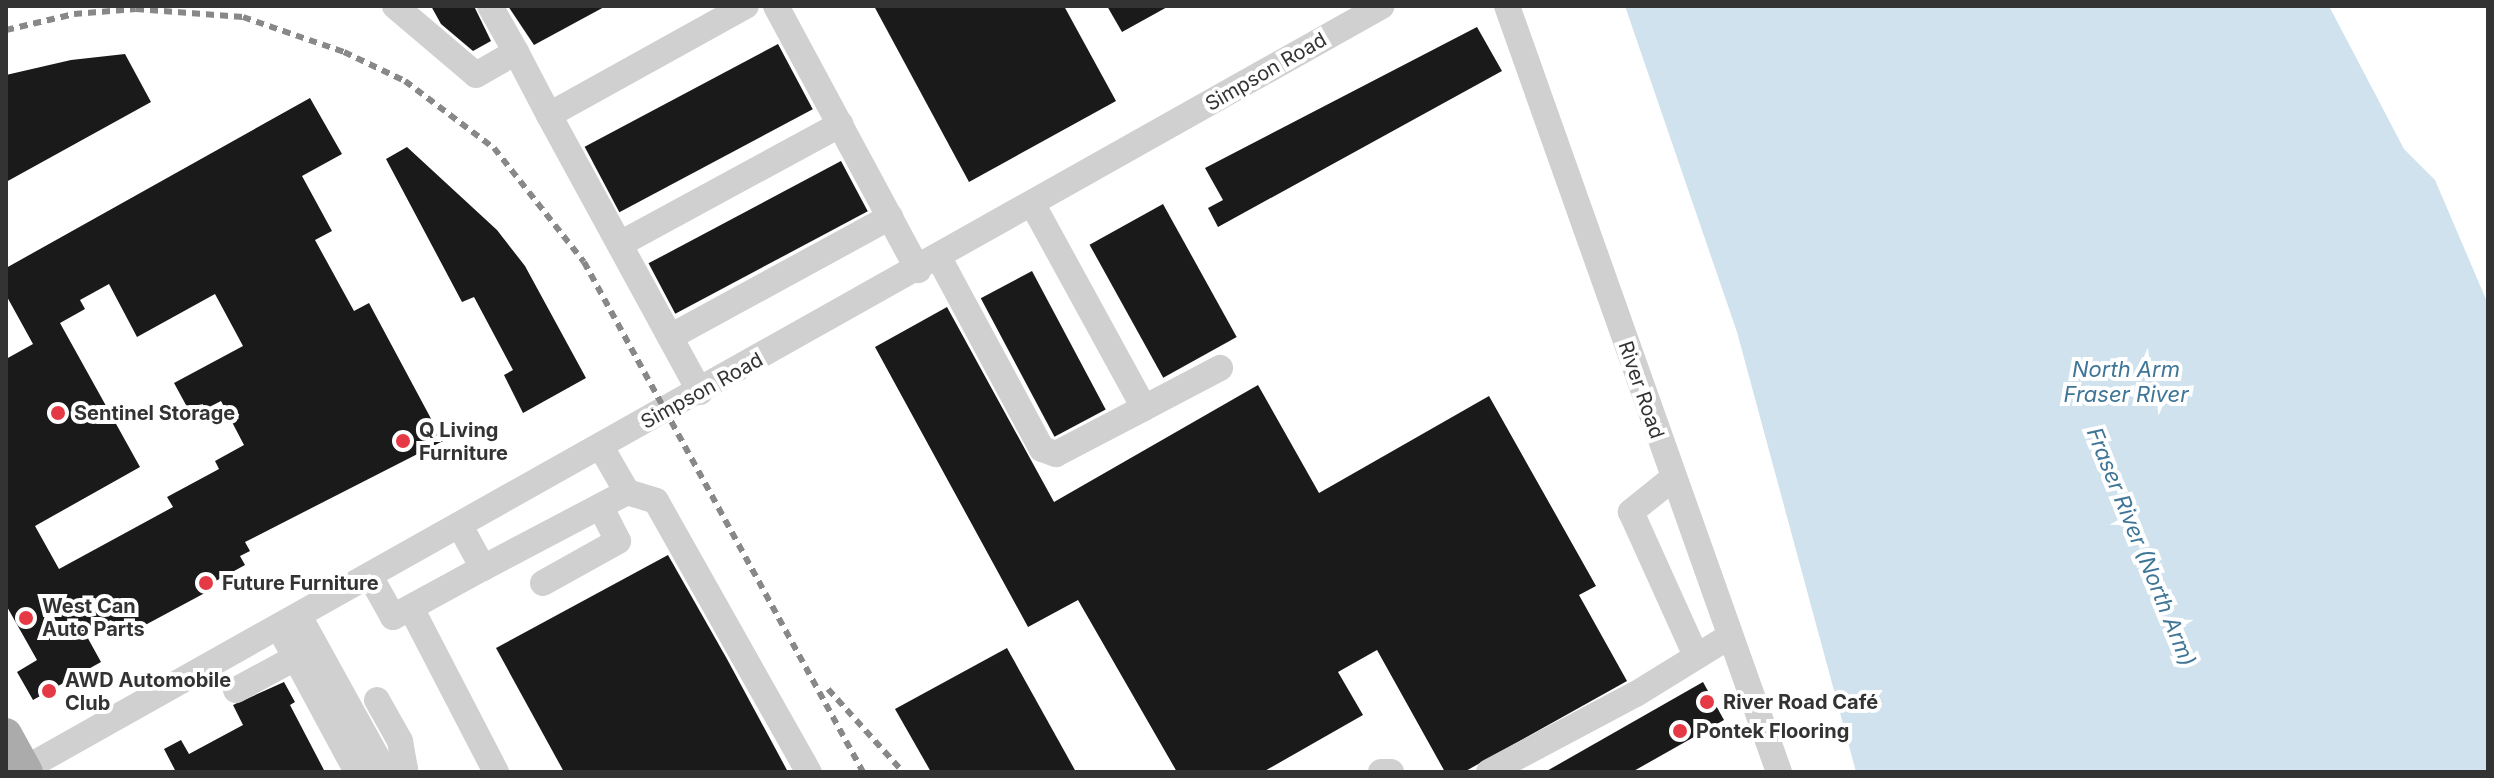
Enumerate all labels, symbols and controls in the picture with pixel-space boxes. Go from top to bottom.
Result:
street label: Simpson Road [1201,28,1331,116]
street label: River Road [1613,338,1669,442]
street label: Simpson Road [637,348,767,434]
water label: North Arm Fraser River [2064,356,2188,408]
place label: Sentinel Storage [74,401,235,425]
marker: Sentinel Storage [49,404,67,422]
place label: Q Living Furniture [419,418,508,465]
water label: Fraser River (North Arm) [2081,424,2201,670]
marker: Q Living Furniture [394,432,412,450]
place label: Future Furniture [222,571,379,595]
marker: Future Furniture [197,574,215,592]
place label: West Can Auto Parts [42,594,145,641]
marker: West Can Auto Parts [17,609,35,627]
place label: AWD Automobile Club [65,668,231,715]
marker: AWD Automobile Club [40,682,58,700]
place label: River Road Café [1723,690,1878,714]
marker: River Road Café [1698,693,1716,711]
place label: Pontek Flooring [1696,719,1849,743]
marker: Pontek Flooring [1671,722,1689,740]

